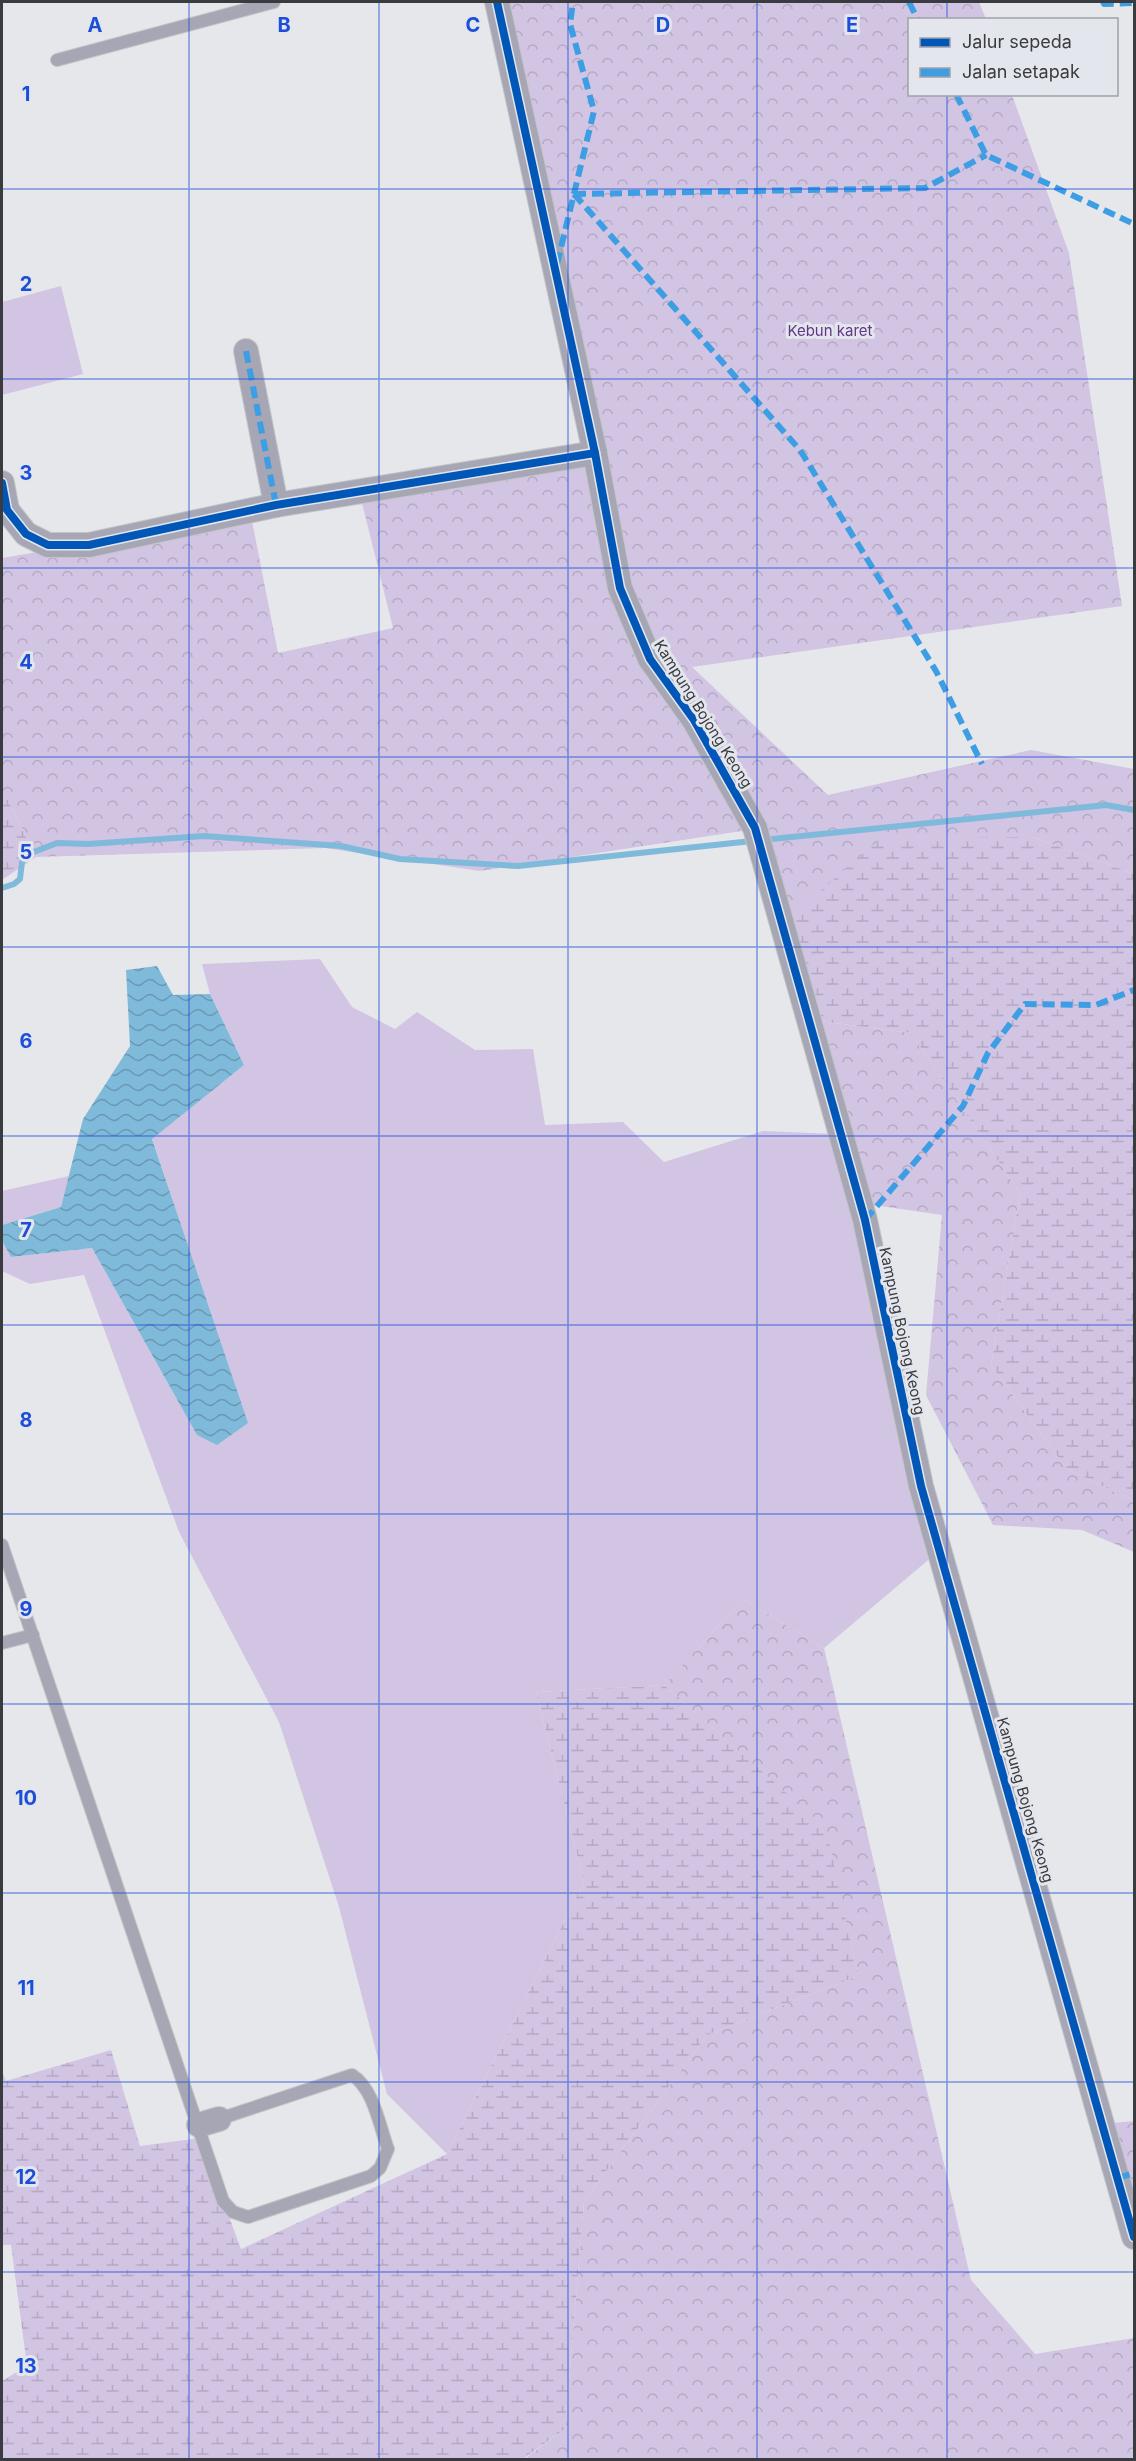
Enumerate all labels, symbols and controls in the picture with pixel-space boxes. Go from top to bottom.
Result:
text: A [88,13,103,37]
text: B [277,13,291,37]
text: C [466,13,480,37]
text: D [656,13,670,37]
text: E [846,13,858,37]
legend [908,18,1118,96]
text: Jalur sepeda [962,31,1072,52]
text: Jalan setapak [962,61,1080,82]
text: 1 [22,82,30,106]
text: 2 [20,272,32,296]
park label: Kebun karet [787,321,873,340]
text: 3 [20,461,32,485]
street label: Kampung Bojong Keong [650,636,757,791]
text: 4 [19,650,33,674]
text: 5 [20,840,32,864]
text: 6 [20,1029,33,1053]
text: 7 [20,1218,32,1242]
street label: Kampung Bojong Keong [875,1245,930,1416]
text: 8 [19,1408,33,1432]
text: 9 [20,1597,33,1621]
street label: Kampung Bojong Keong [993,1715,1058,1885]
text: 10 [15,1786,37,1810]
text: 11 [17,1976,35,2000]
text: 12 [15,2165,37,2189]
text: 13 [15,2354,37,2378]

